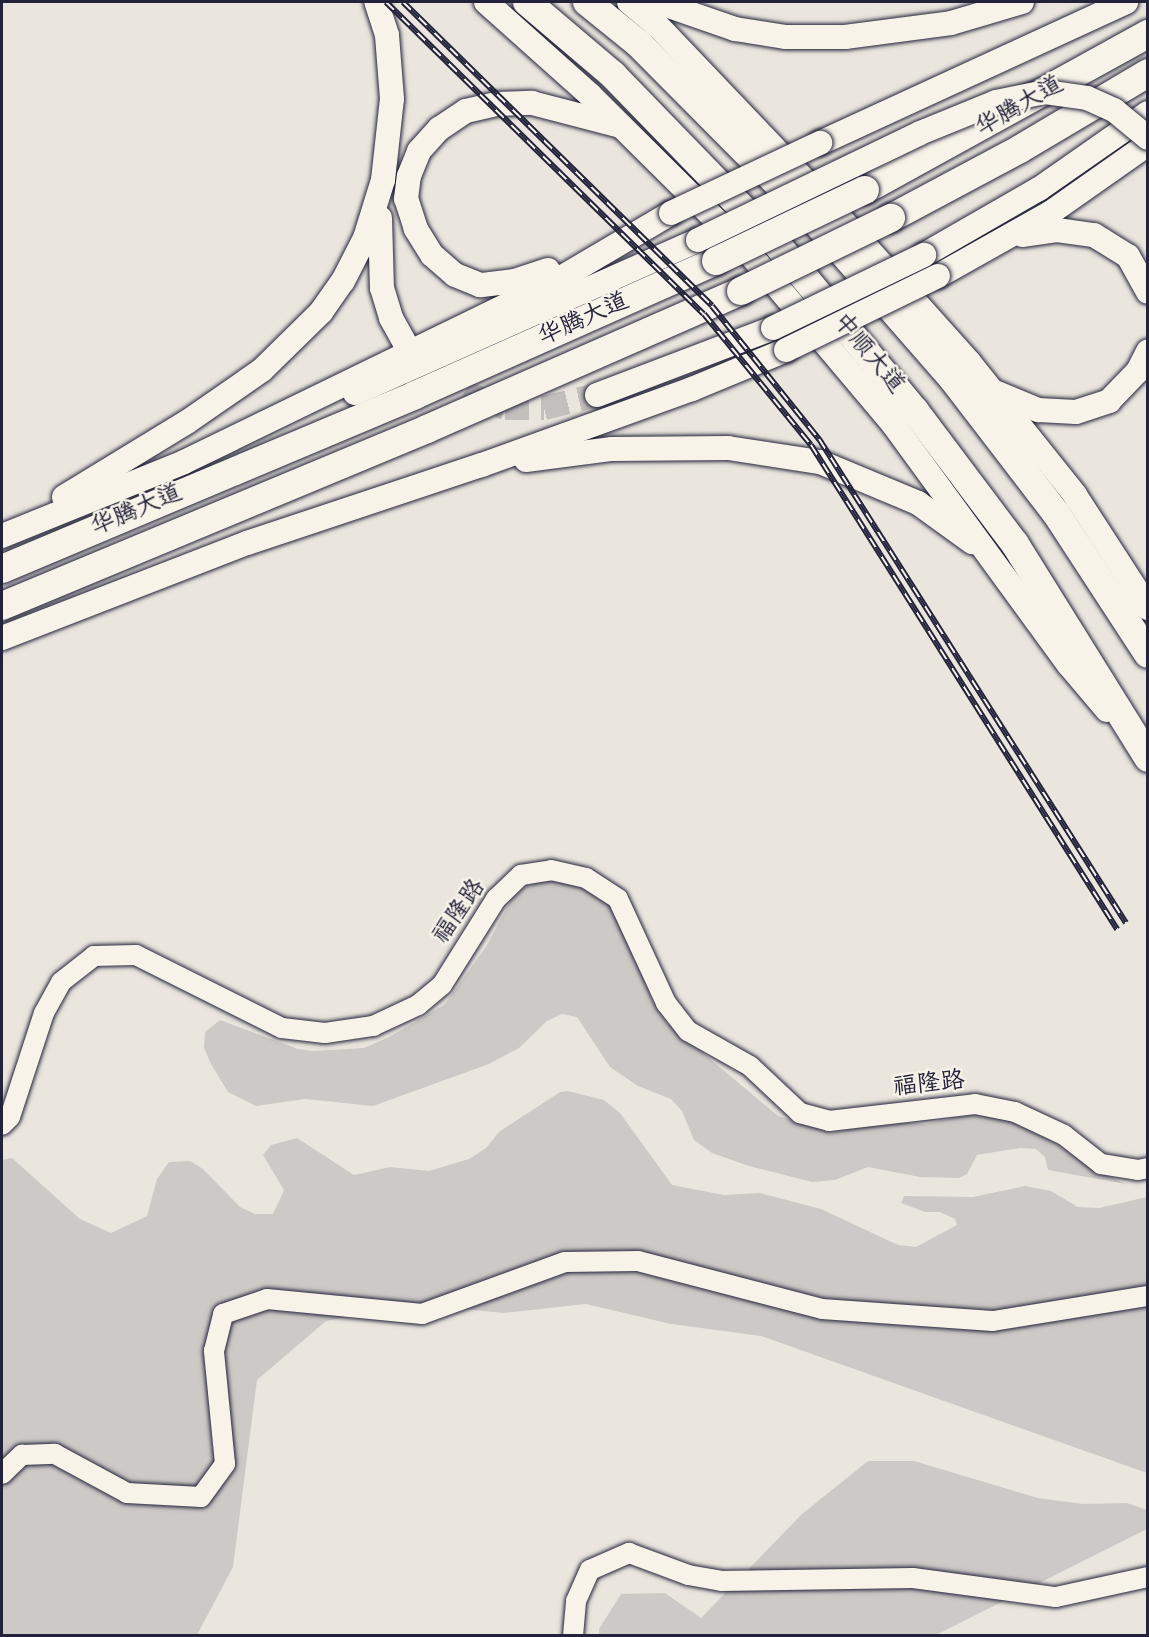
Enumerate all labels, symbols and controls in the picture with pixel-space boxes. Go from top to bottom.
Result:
street label: 华腾大道 [971,71,1069,143]
street label: 华腾大道 [534,287,634,353]
street label: 中顺大道 [826,308,910,400]
street label: 华腾大道 [87,479,187,543]
street label: 福隆路 [428,874,492,950]
street label: 福隆路 [892,1067,966,1103]

